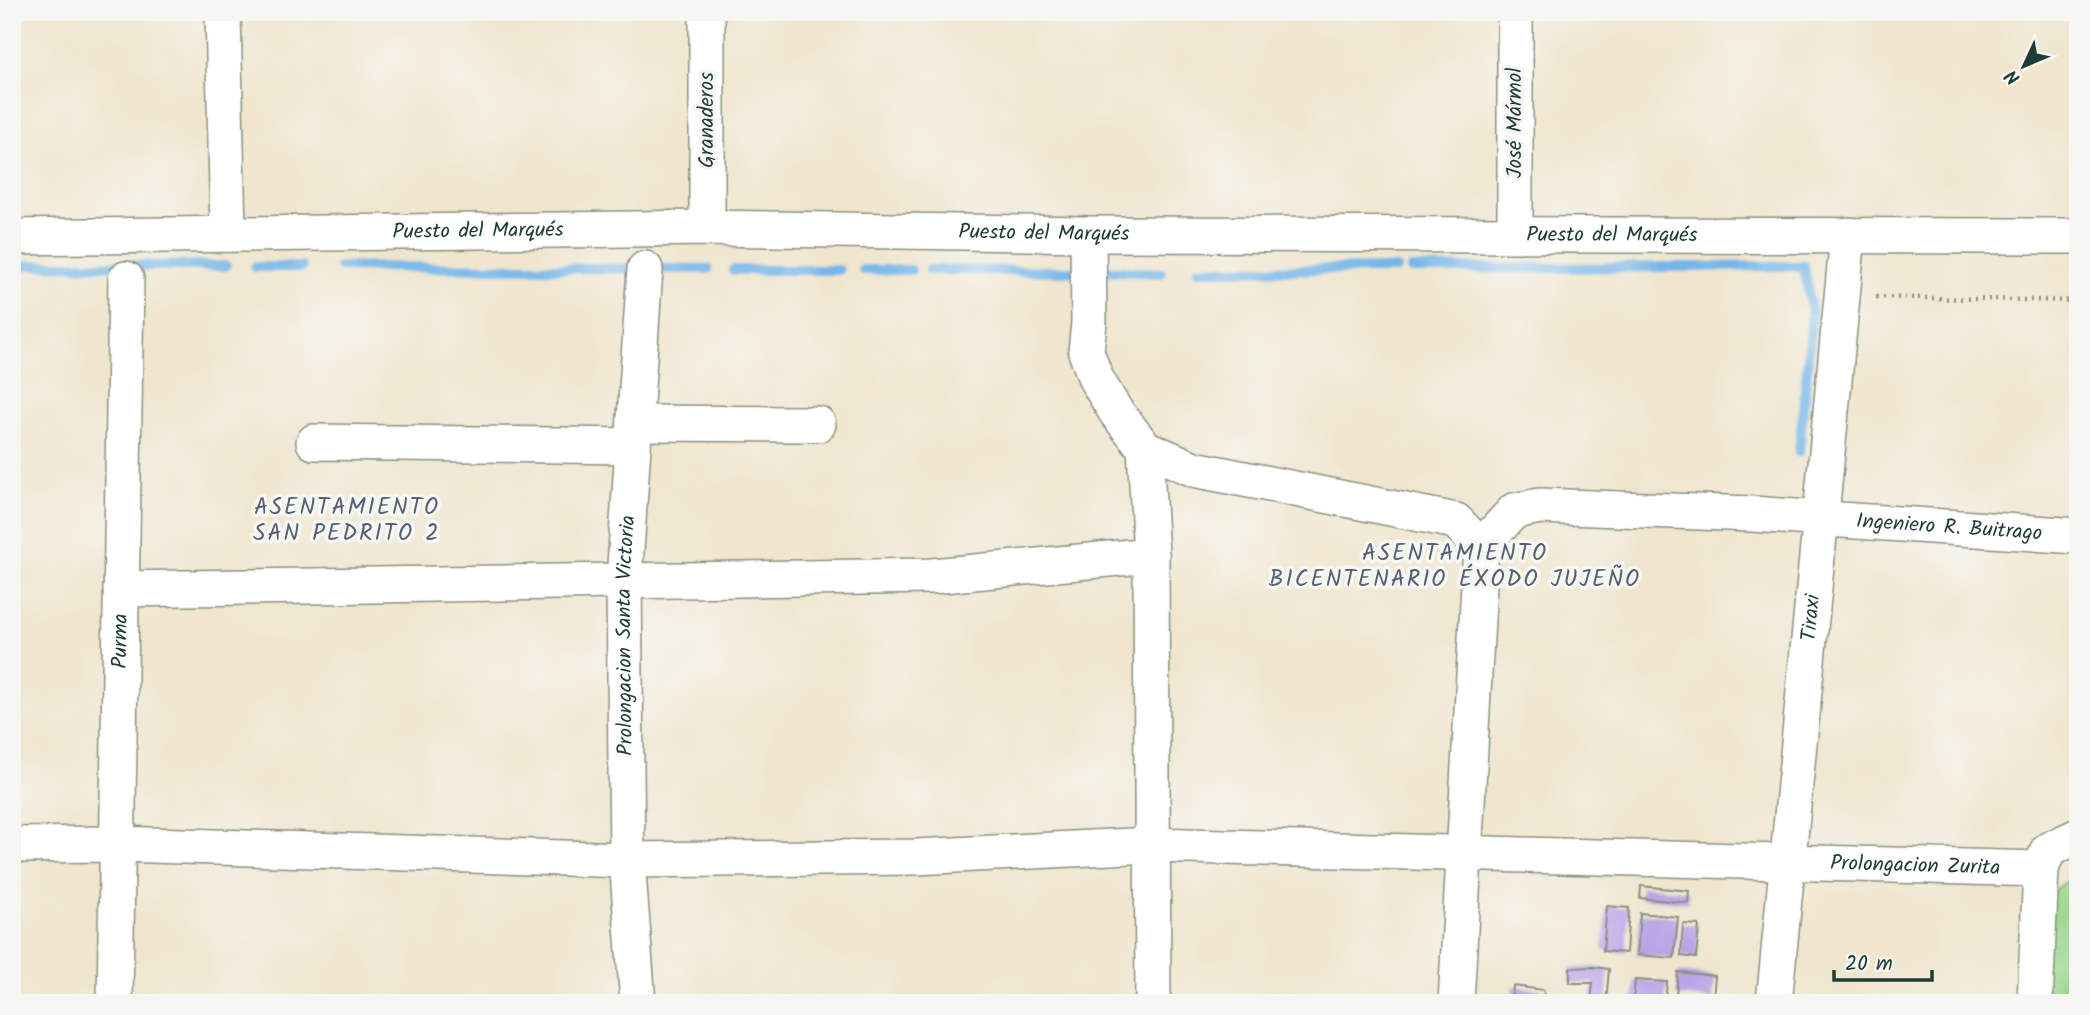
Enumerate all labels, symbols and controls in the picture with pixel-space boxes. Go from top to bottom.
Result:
north arrow [1988,32,2058,102]
text: N [1998,62,2028,91]
street label: José Mármol [1499,68,1532,178]
street label: Granaderos [691,72,724,168]
street label: Puesto del Marqués [392,213,564,249]
street label: Puesto del Marqués [958,215,1130,251]
street label: Puesto del Marqués [1526,218,1698,252]
district label: ASENTAMIENTO SAN PEDRITO 2 [253,490,441,552]
street label: Ingeniero R. Buitrago [1855,505,2043,550]
street label: Prolongacion Santa Victoria [607,514,645,756]
district label: ASENTAMIENTO BICENTENARIO ÉXODO JUJEÑO [1269,536,1641,598]
street label: Tiraxi [1792,592,1830,643]
street label: Purma [104,613,137,669]
street label: Prolongacion Zurita [1830,847,2001,884]
scale bar [1834,938,1932,982]
text: 20 m [1845,948,1893,981]

